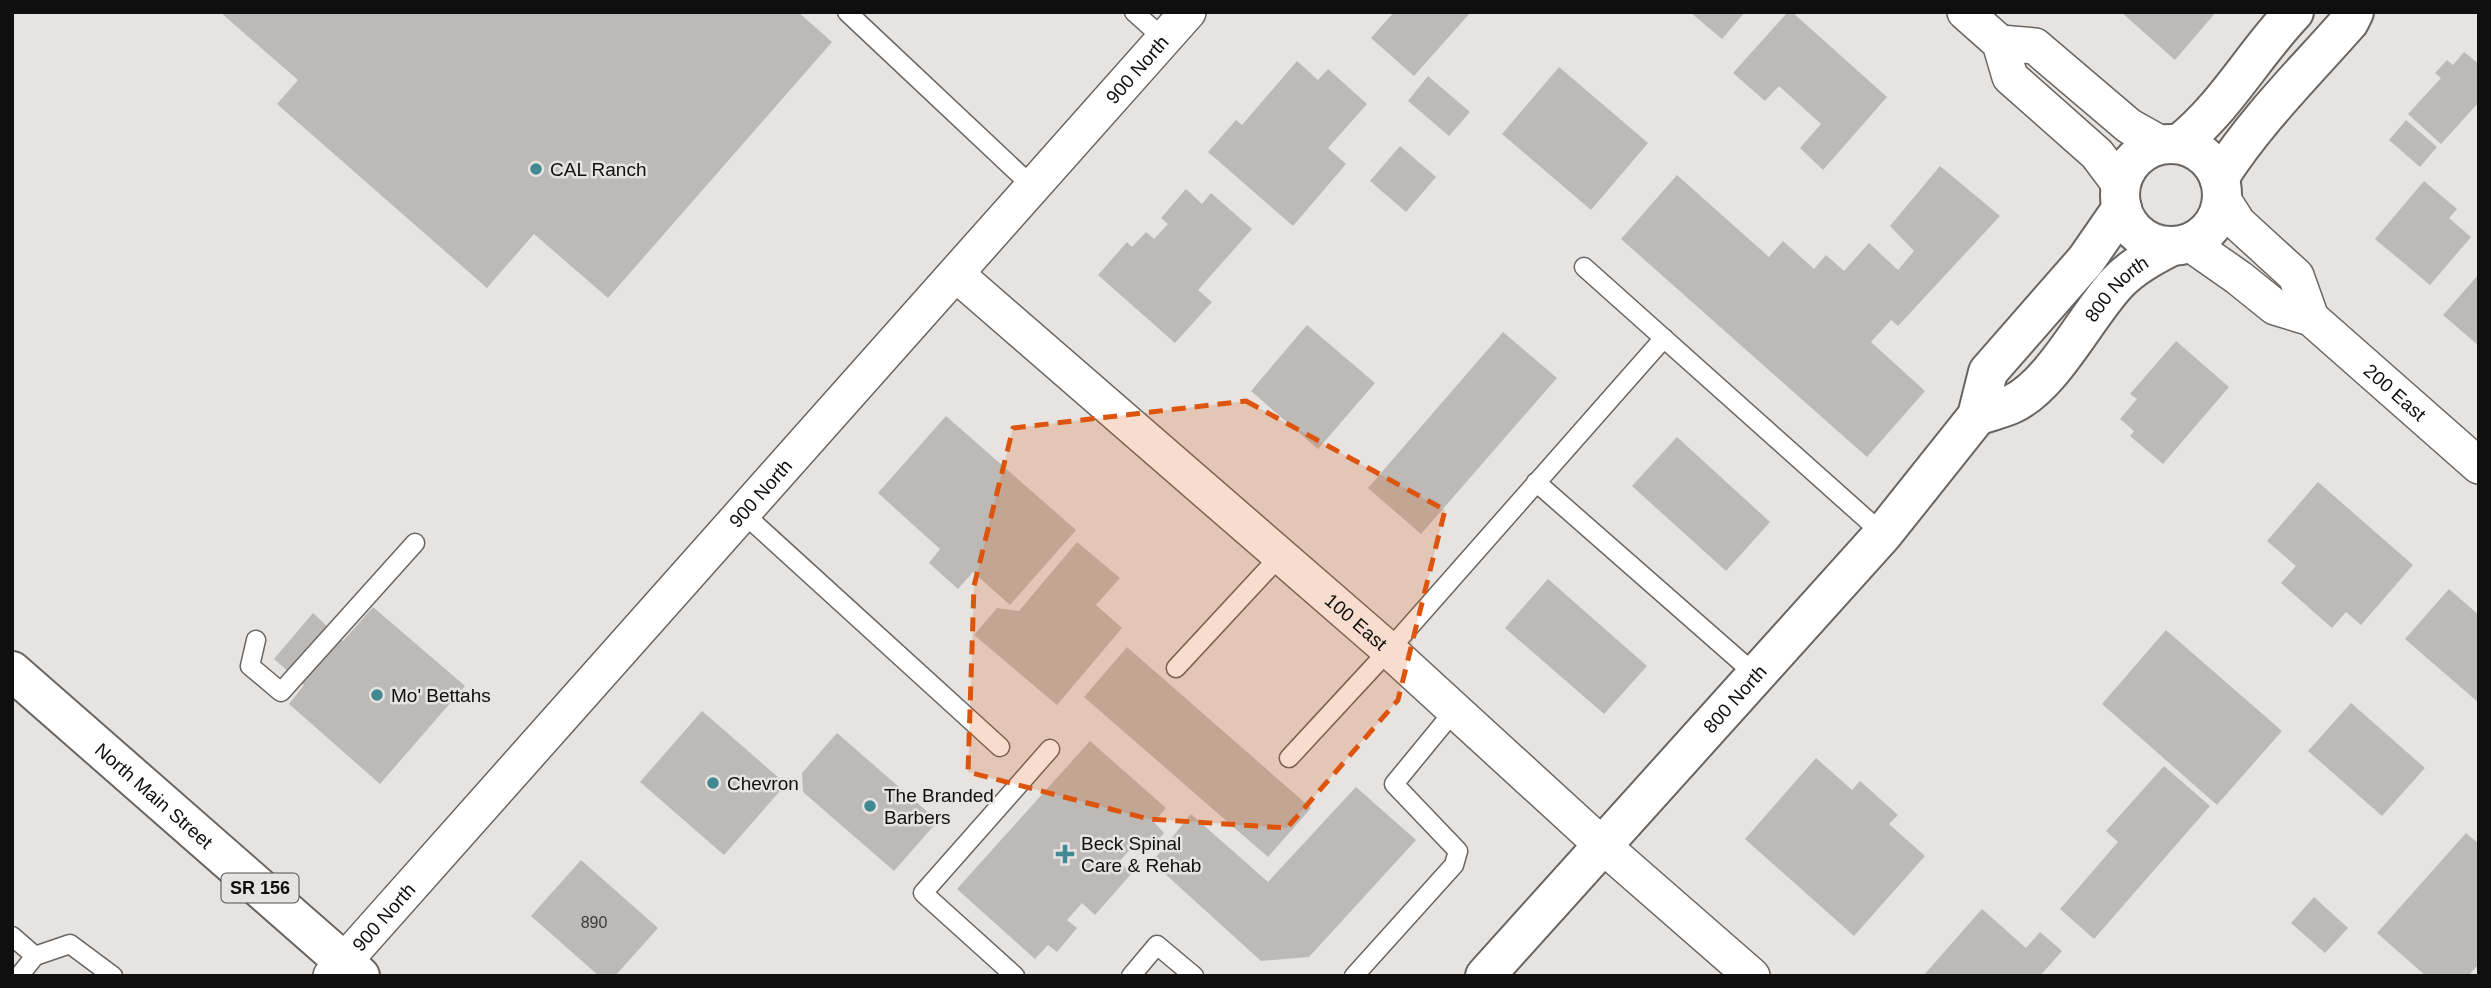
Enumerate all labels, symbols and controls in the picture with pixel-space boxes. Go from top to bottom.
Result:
street label: 900 North [1101,31,1173,108]
place label: CAL Ranch [550,159,646,180]
marker: CAL Ranch [528,161,544,177]
street label: 800 North [2080,251,2152,326]
street label: 200 East [2360,359,2431,425]
street label: 900 North [725,455,796,531]
street label: 100 East [1321,589,1392,655]
street label: 800 North [1699,661,1770,737]
place label: Mo' Bettahs [391,685,491,706]
marker: Mo' Bettahs [369,687,385,703]
street label: North Main Street [91,739,218,853]
place label: Chevron [727,773,799,794]
marker: Chevron [705,775,721,791]
place label: The Branded Barbers [884,785,994,828]
marker: The Branded Barbers [862,798,878,814]
place label: Beck Spinal Care & Rehab [1081,833,1201,876]
marker: Beck Spinal Care & Rehab [1055,844,1075,864]
road number: SR 156 [222,874,298,903]
street label: 900 North [348,879,419,955]
house number: 890 [581,914,607,931]

